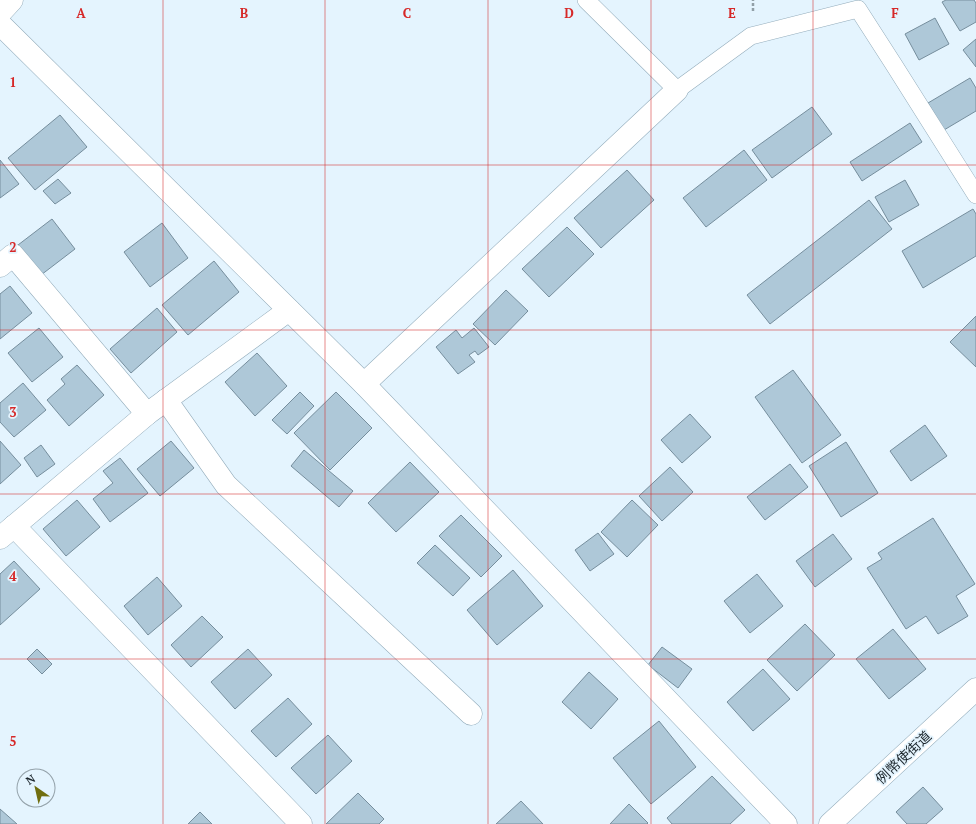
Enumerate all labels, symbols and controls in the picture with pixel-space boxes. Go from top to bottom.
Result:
text: A [76,4,86,22]
text: B [240,4,248,22]
text: C [403,4,411,22]
text: D [564,4,574,22]
text: E [728,4,736,22]
text: F [891,4,899,22]
text: 1 [9,73,17,91]
text: 2 [9,238,17,256]
text: 3 [9,403,17,421]
text: 4 [9,567,17,585]
street label: 例幣使街道 [871,726,935,788]
text: 5 [9,732,17,750]
north arrow [16,768,56,808]
text: N [23,771,38,788]

